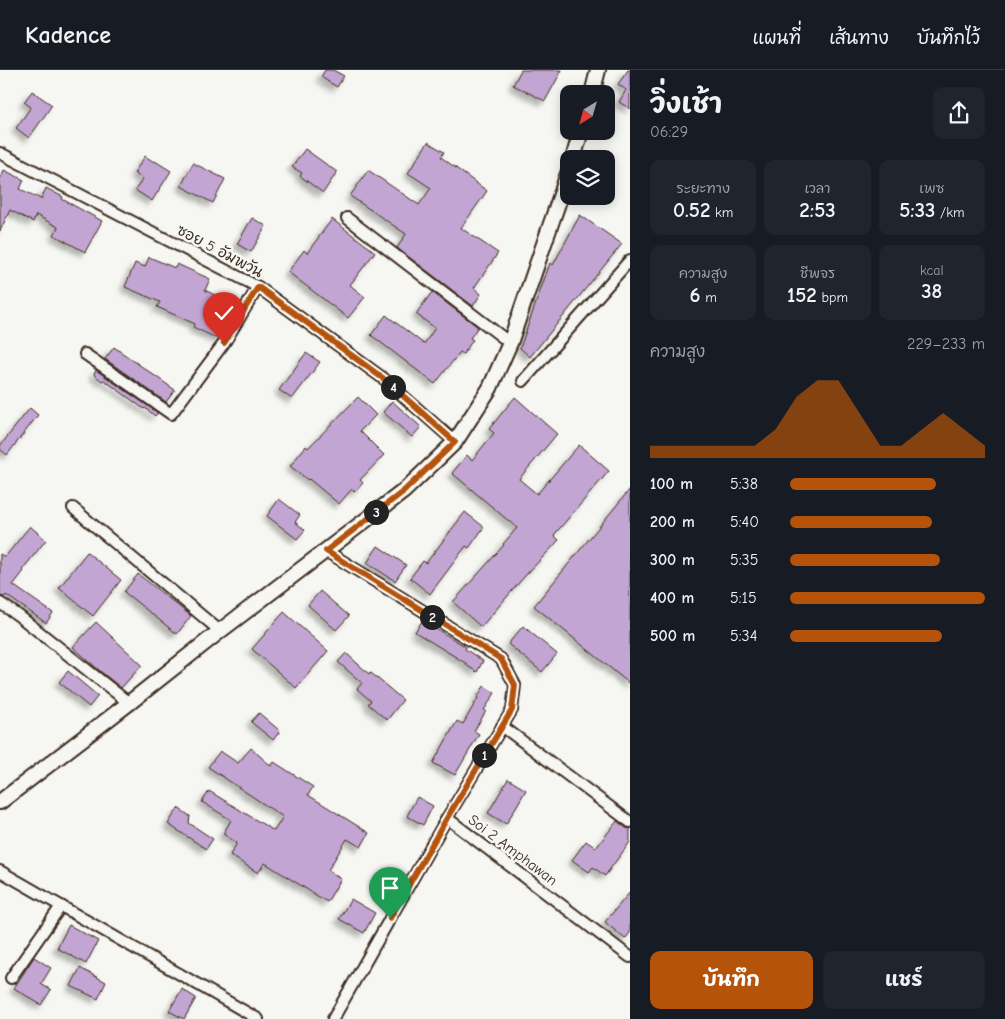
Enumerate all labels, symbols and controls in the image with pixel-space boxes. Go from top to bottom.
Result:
text: Kadence [25,21,111,49]
text: แผนที่ [753,28,801,49]
text: เส้นทาง [829,28,889,49]
text: บันทึกไว้ [917,28,980,49]
north arrow [560,85,615,140]
map controls [560,85,615,205]
button: share [933,87,985,139]
text: วิ่งเช้า [650,88,722,120]
text: 06:29 [650,123,688,141]
button: layers [560,150,615,205]
text: ระยะทาง [676,180,730,197]
text: เวลา [805,180,830,197]
text: เพซ [919,180,944,197]
text: 0.52 [673,198,710,222]
text: 2:53 [799,198,836,222]
text: 5:33 [899,198,935,222]
text: km [710,204,733,221]
text: /km [935,204,965,221]
street label: ซอย 5 อัมพวัน [174,221,266,281]
text: kcal [920,262,944,279]
text: ความสูง [679,265,727,282]
text: ชีพจร [800,265,835,282]
text: 38 [921,279,942,303]
text: 6 [690,283,701,307]
text: 152 [787,283,817,307]
text: m [701,289,717,306]
text: bpm [817,289,848,306]
pin [203,292,245,343]
icon: check [210,299,238,327]
text: 229–233 m [907,335,985,353]
text: ความสูง [650,343,705,361]
pin: 4 [380,374,406,400]
text: 4 [390,379,397,396]
text: 100 m [650,475,693,493]
text: 5:38 [730,475,758,493]
pin: 3 [364,500,388,524]
text: 3 [373,504,380,521]
text: 200 m [650,513,695,531]
text: 5:40 [730,513,759,531]
text: 300 m [650,551,695,569]
text: 5:35 [730,551,758,569]
text: 400 m [650,589,694,607]
text: 5:15 [730,589,757,607]
pin: 2 [420,604,444,630]
text: 2 [429,609,436,626]
text: 500 m [650,627,695,645]
text: 5:34 [730,627,757,645]
pin: 1 [472,742,496,768]
text: 1 [482,747,487,764]
street label: Soi 2 Amphawan [465,811,561,889]
pin [369,867,411,918]
icon: arrive [376,874,404,902]
button: บันทึก [650,951,813,1009]
button: แชร์ [823,951,985,1009]

